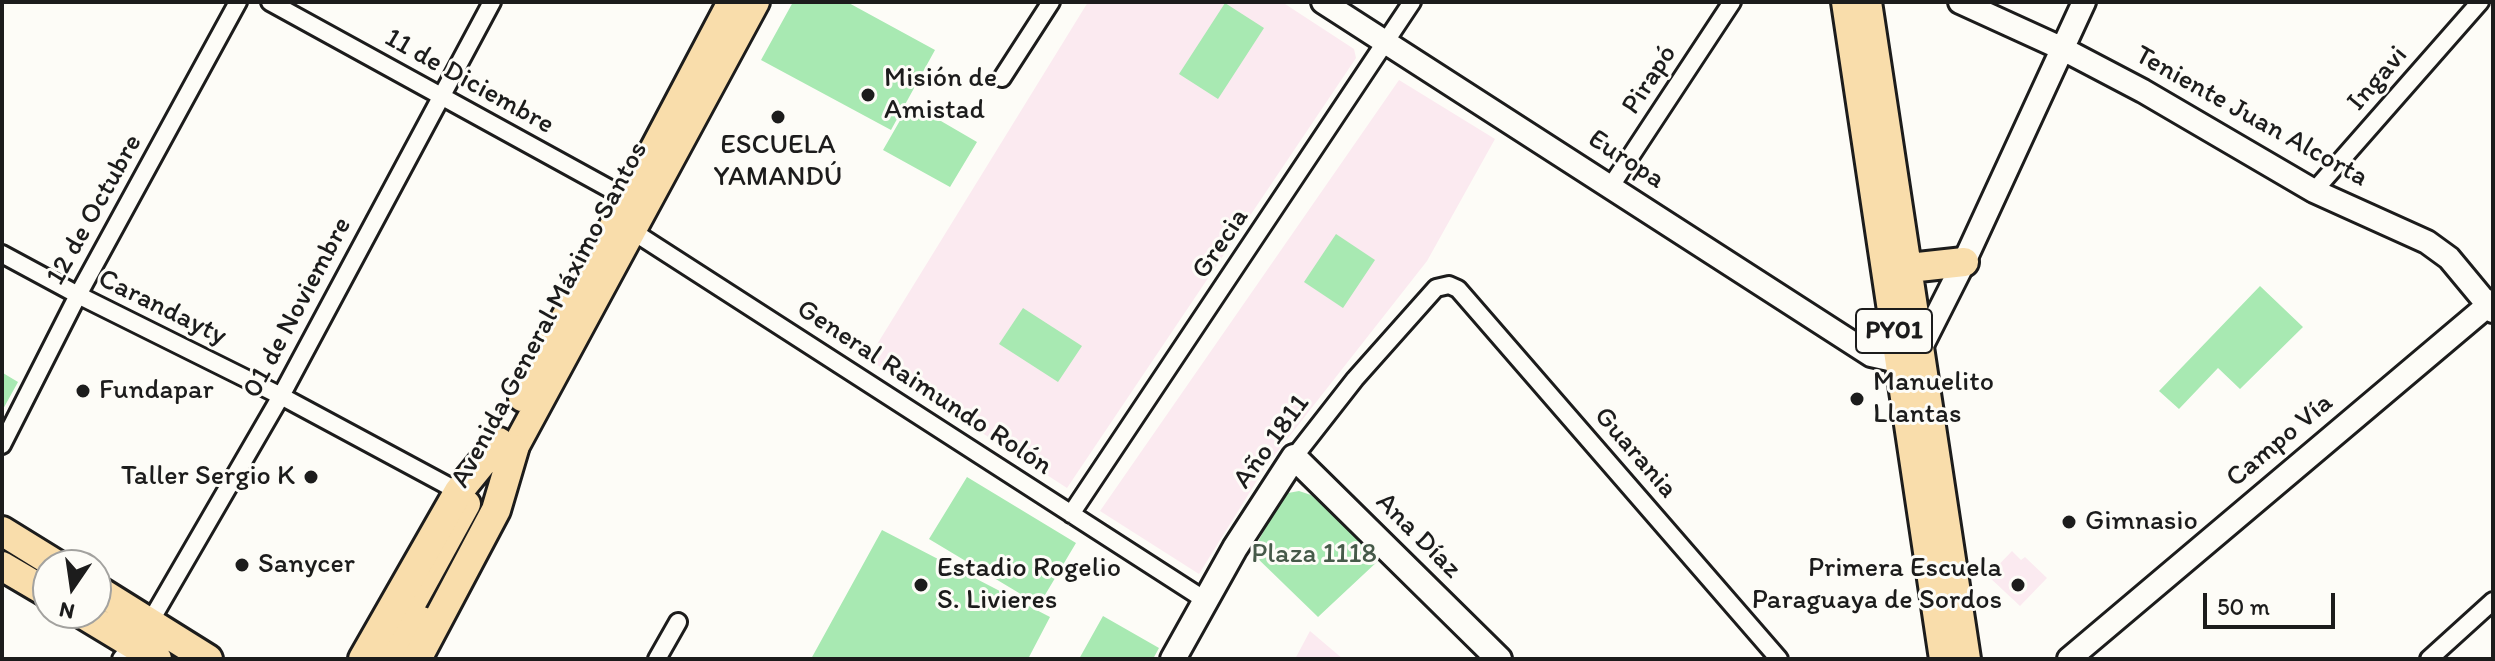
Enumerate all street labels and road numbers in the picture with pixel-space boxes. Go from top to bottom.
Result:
street label: 11 de Diciembre [378,22,560,142]
street label: Pirapó [1615,39,1685,121]
street label: Teniente Juan Alcorta [2129,39,2373,195]
street label: Ingavi [2341,40,2415,118]
street label: Europa [1581,123,1671,197]
street label: 12 de Octubre [40,129,150,291]
street label: Avenida General Máximo Santos [444,136,656,494]
street label: Grecia [1185,202,1257,286]
street label: 01 de Noviembre [236,212,360,404]
street label: Carandayty [92,262,232,354]
street label: General Raimundo Rolón [790,293,1058,483]
road number: PY01 [1856,309,1932,353]
street label: Campo Vía [2220,387,2340,495]
street label: Año 1811 [1226,388,1318,496]
street label: Guarania [1586,400,1684,506]
street label: Ana Díaz [1368,486,1468,586]

